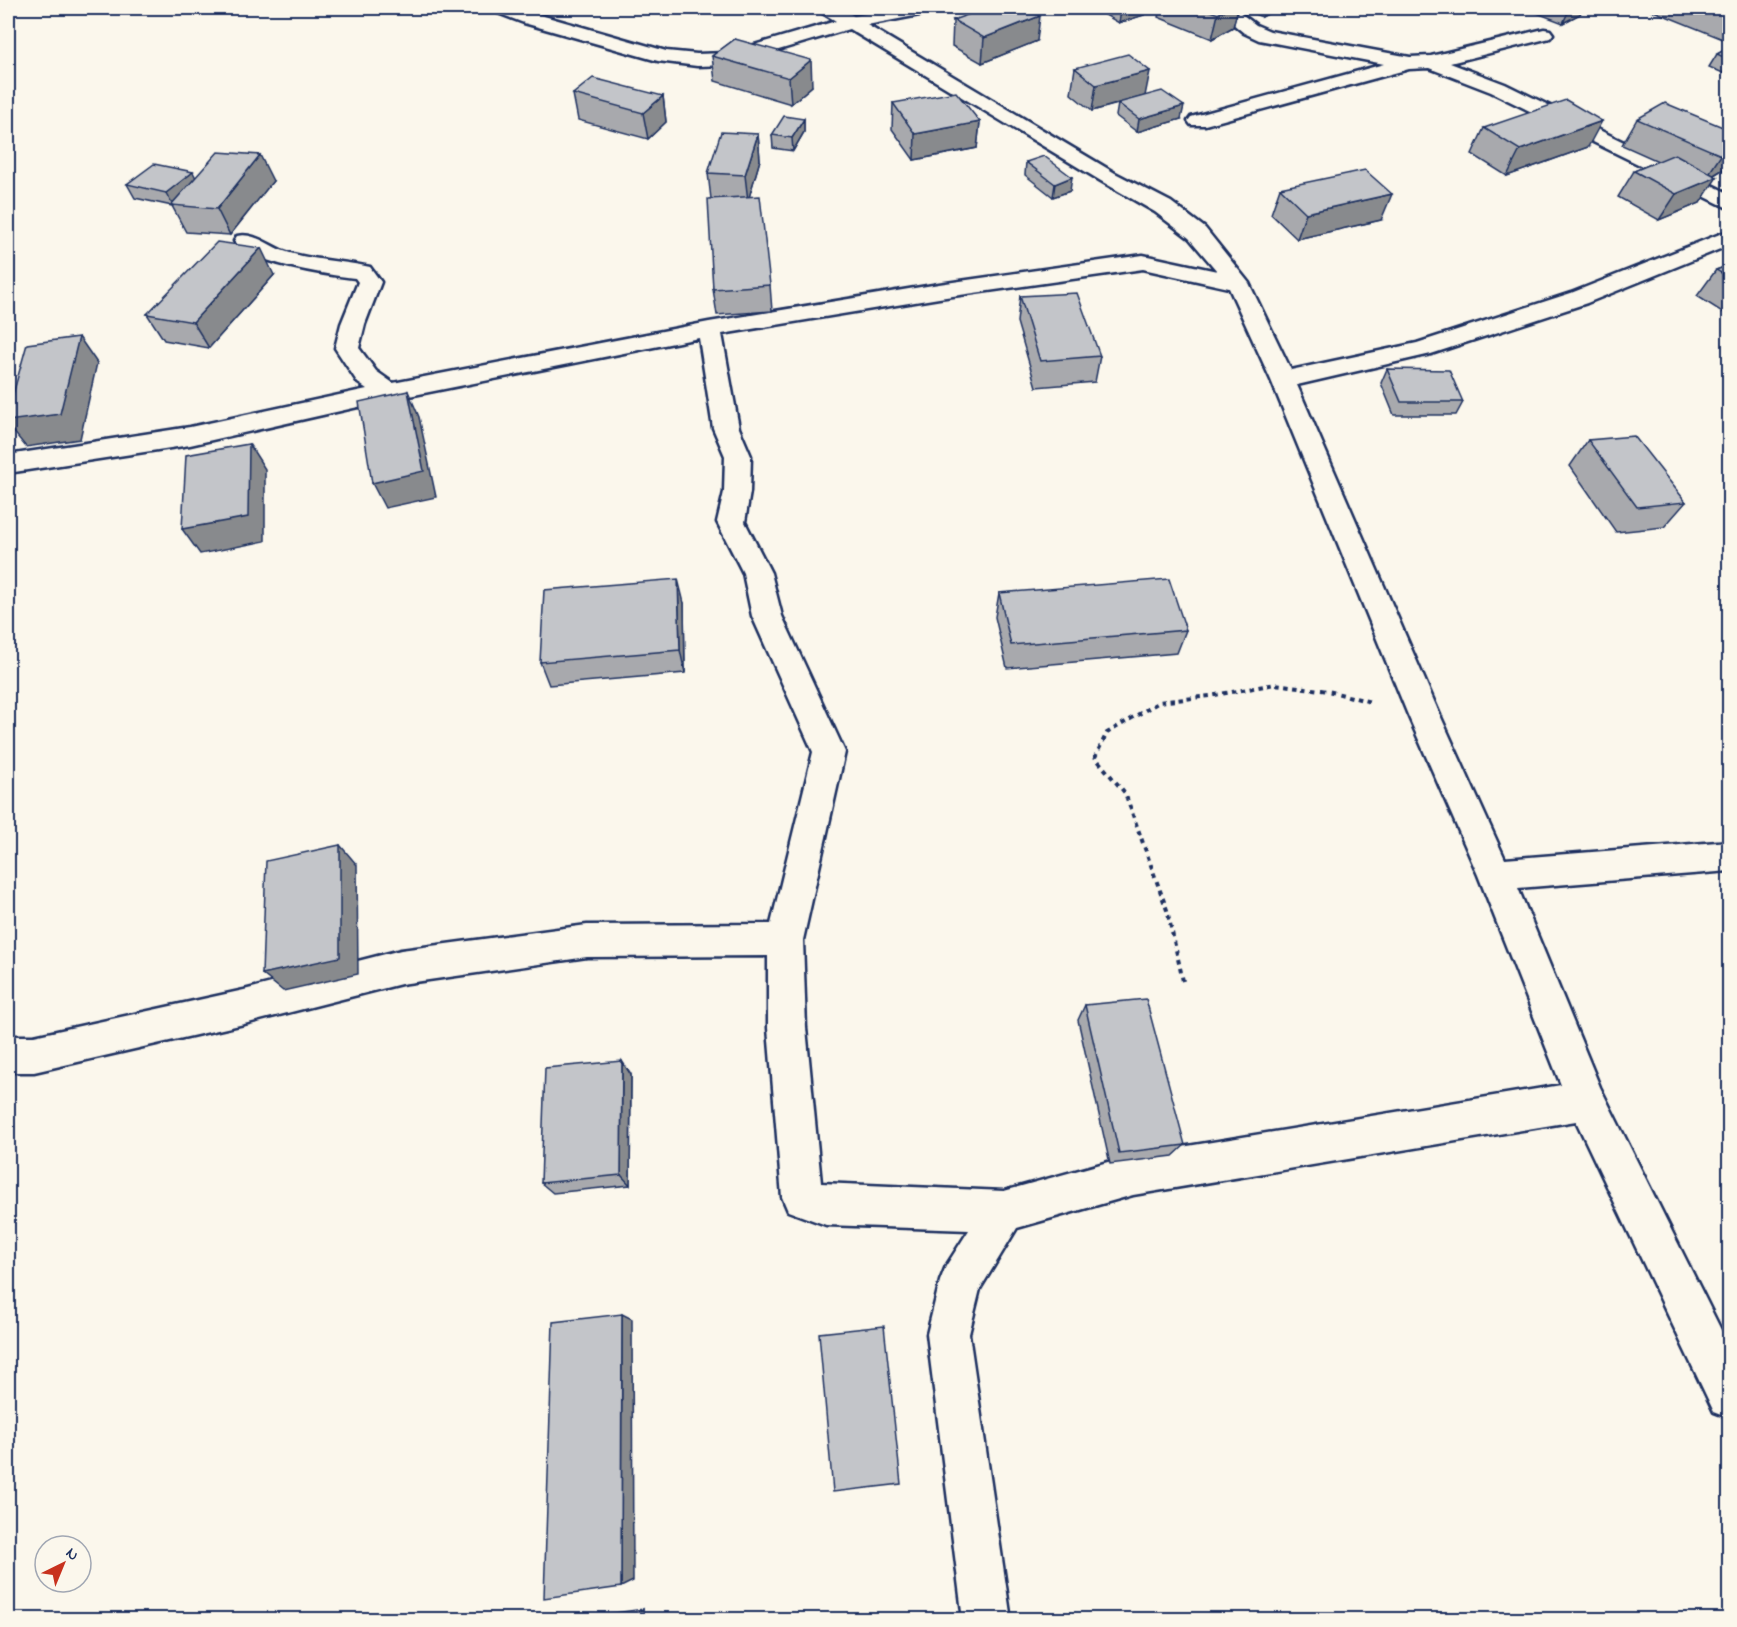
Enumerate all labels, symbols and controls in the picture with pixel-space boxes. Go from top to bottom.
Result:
north arrow [33,1534,93,1594]
text: N [60,1542,84,1567]

